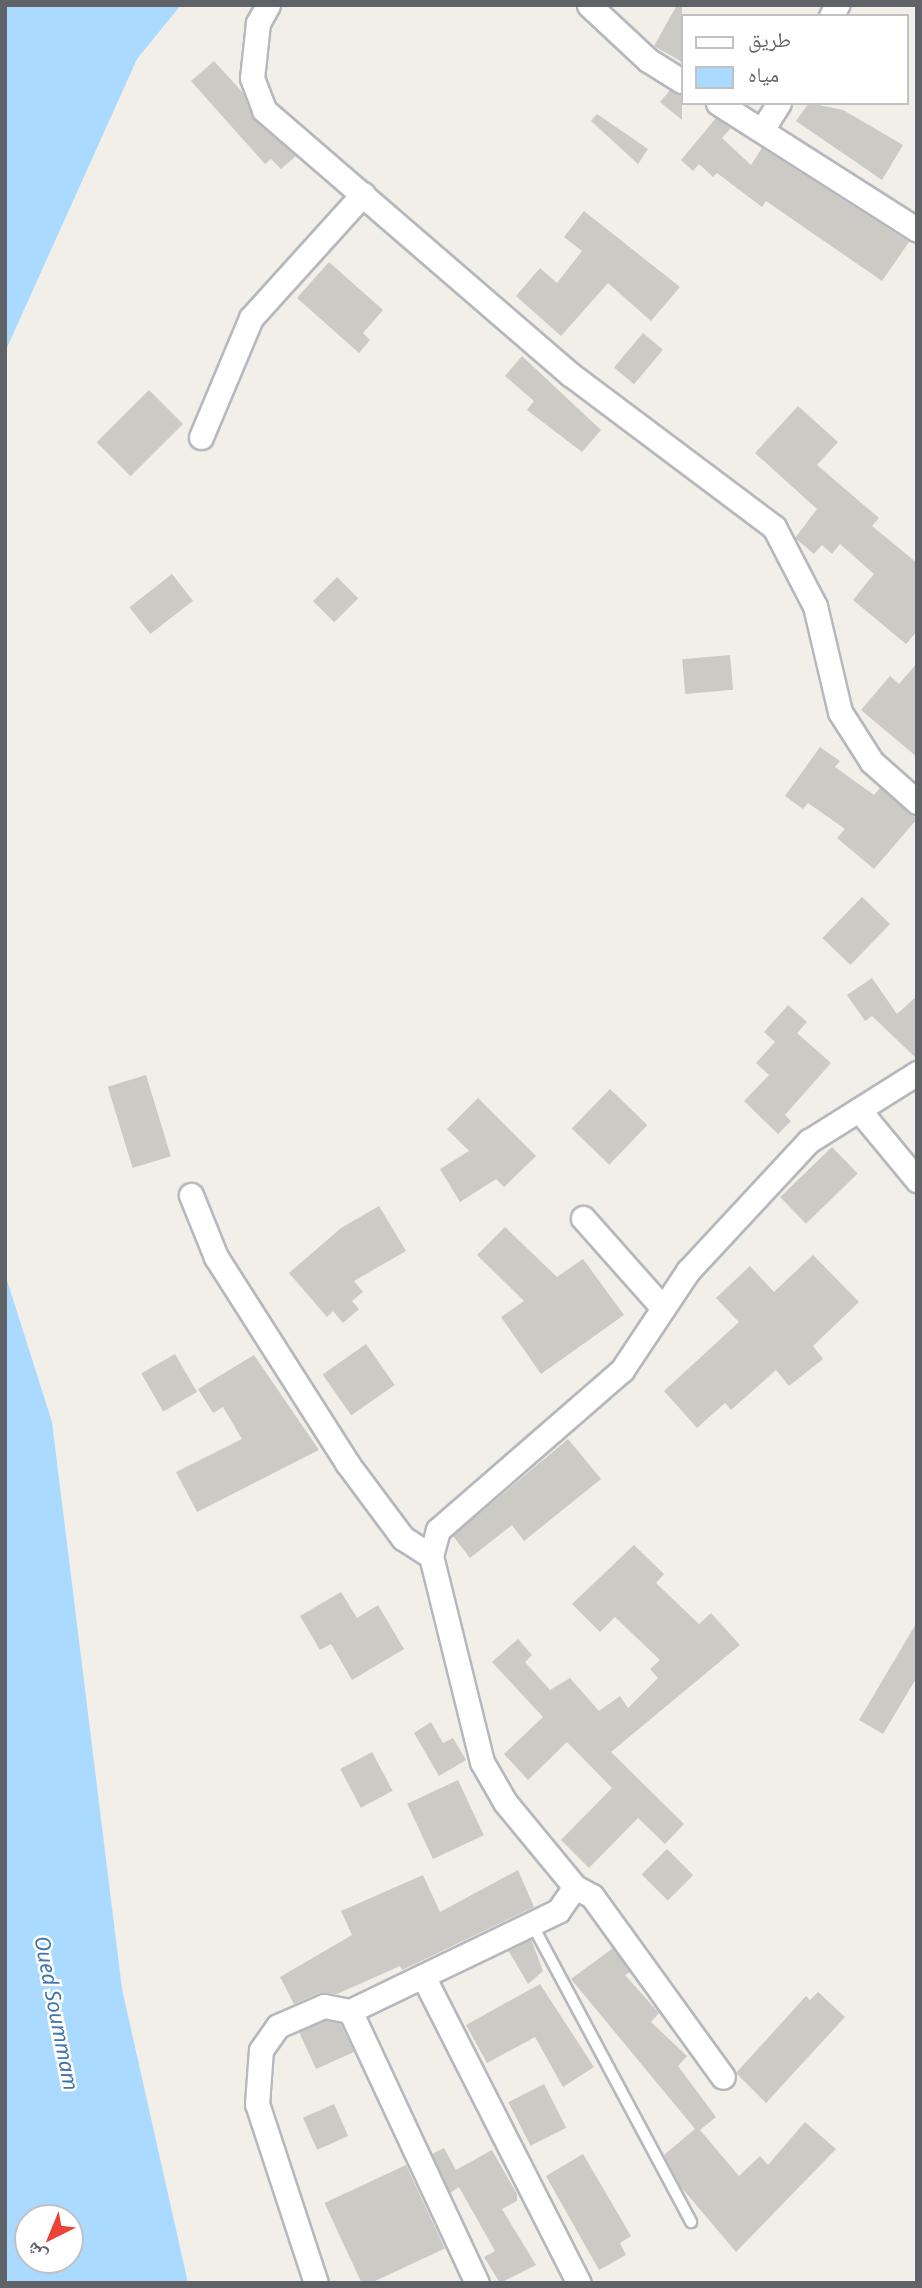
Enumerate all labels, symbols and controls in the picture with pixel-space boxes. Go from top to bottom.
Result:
legend [680,14,908,105]
text: طريق [748,25,791,53]
text: مياه [748,60,779,88]
water label: Oued Soummam [30,1934,84,2092]
north arrow [14,2204,84,2274]
text: ش [20,2237,52,2269]

